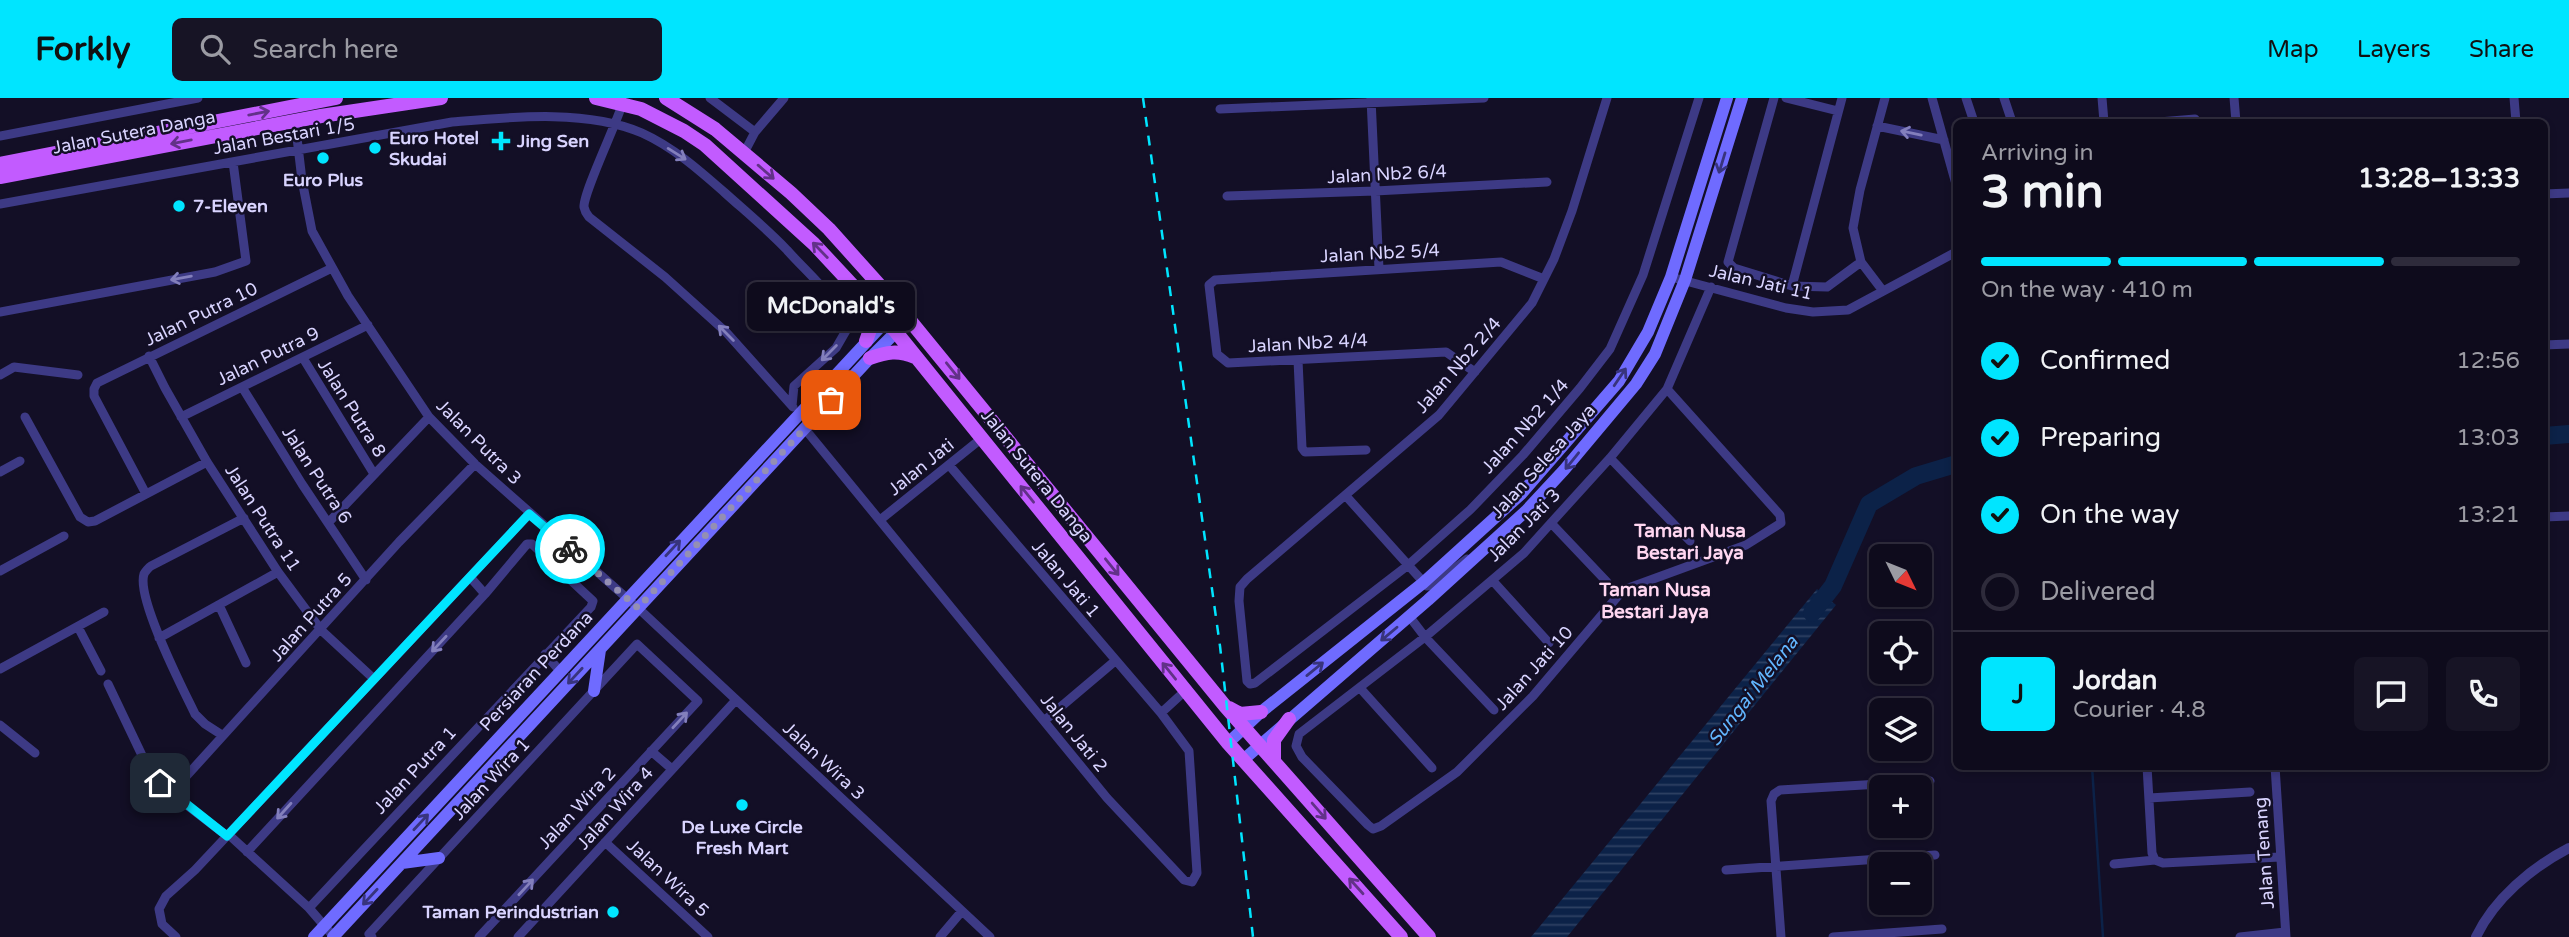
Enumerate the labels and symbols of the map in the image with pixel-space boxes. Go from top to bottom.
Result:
street label: Jalan Sutera Danga [51,105,217,159]
one-way arrow [247,105,270,119]
street label: Jalan Bestari 1/5 [211,113,357,159]
one-way arrow [1900,126,1923,140]
place label: Euro Hotel Skudai [389,127,479,170]
place label: Jing Sen [516,130,589,152]
marker: Jing Sen [491,131,511,151]
one-way arrow [170,136,193,149]
marker: Euro Hotel Skudai [367,140,383,156]
one-way arrow [667,147,686,162]
marker: Euro Plus [315,150,331,166]
one-way arrow [1714,152,1727,174]
street label: Jalan Nb2 6/4 [1327,160,1447,188]
one-way arrow [757,164,775,180]
place label: Euro Plus [283,169,364,191]
place label: 7-Eleven [193,195,268,217]
marker: 7-Eleven [171,198,187,214]
street label: Jalan Nb2 5/4 [1320,239,1440,267]
one-way arrow [812,242,829,259]
street label: Jalan Jati 11 [1707,259,1815,305]
one-way arrow [170,272,193,286]
street label: Jalan Putra 10 [141,277,261,351]
callout: McDonald's [747,281,915,330]
street label: Jalan Nb2 2/4 [1410,313,1506,417]
street label: Jalan Putra 9 [213,322,323,390]
one-way arrow [717,324,734,341]
street label: Jalan Nb2 4/4 [1248,329,1368,357]
one-way arrow [821,344,838,361]
street label: Jalan Putra 8 [313,355,391,461]
one-way arrow [945,362,961,380]
one-way arrow [1612,368,1627,387]
pin [801,370,861,430]
street label: Jalan Nb2 1/4 [1477,374,1573,478]
street label: Jalan Putra 3 [432,395,526,489]
street label: Jalan Selesa Jaya [1486,399,1600,523]
street label: Jalan Sutera Danga [976,405,1098,547]
street label: Jalan Putra 6 [277,422,357,528]
street label: Jalan Jati [884,434,958,500]
one-way arrow [1564,451,1579,469]
street label: Jalan Putra 11 [220,460,306,576]
street label: Jalan Jati 3 [1483,484,1565,566]
one-way arrow [1019,486,1034,504]
courier [535,514,605,584]
district label: Taman Nusa Bestari Jaya [1633,520,1746,565]
street label: Jalan Jati 1 [1027,536,1105,622]
one-way arrow [665,540,682,557]
north arrow [1869,544,1932,607]
one-way arrow [1104,557,1120,575]
street label: Jalan Putra 5 [266,568,356,666]
district label: Taman Nusa Bestari Jaya [1598,579,1711,624]
street label: Persiaran Perdana [475,606,597,736]
street label: Jalan Jati 10 [1490,621,1578,715]
one-way arrow [1380,626,1398,642]
water label: Sungai Melana [1703,631,1804,750]
one-way arrow [431,635,448,652]
one-way arrow [1305,661,1323,677]
one-way arrow [1162,663,1177,681]
one-way arrow [567,667,584,685]
street label: Jalan Jati 2 [1036,689,1112,777]
one-way arrow [672,711,688,729]
street label: Jalan Wira 3 [778,717,870,805]
street label: Jalan Putra 1 [369,722,461,818]
street label: Jalan Wira 1 [447,733,535,825]
pin [130,753,190,813]
street label: Jalan Wira 2 [533,762,621,854]
street label: Jalan Wira 4 [572,762,658,854]
street label: Jalan Tenang [2249,796,2279,910]
marker: De Luxe Circle Fresh Mart [734,797,750,813]
one-way arrow [276,802,292,820]
one-way arrow [1311,802,1327,820]
one-way arrow [412,814,429,831]
place label: De Luxe Circle Fresh Mart [681,816,803,859]
street label: Jalan Wira 5 [622,834,714,922]
one-way arrow [1347,878,1364,895]
one-way arrow [517,879,534,896]
one-way arrow [362,888,378,906]
place label: Taman Perindustrian [421,901,599,923]
marker: Taman Perindustrian [605,904,621,920]

